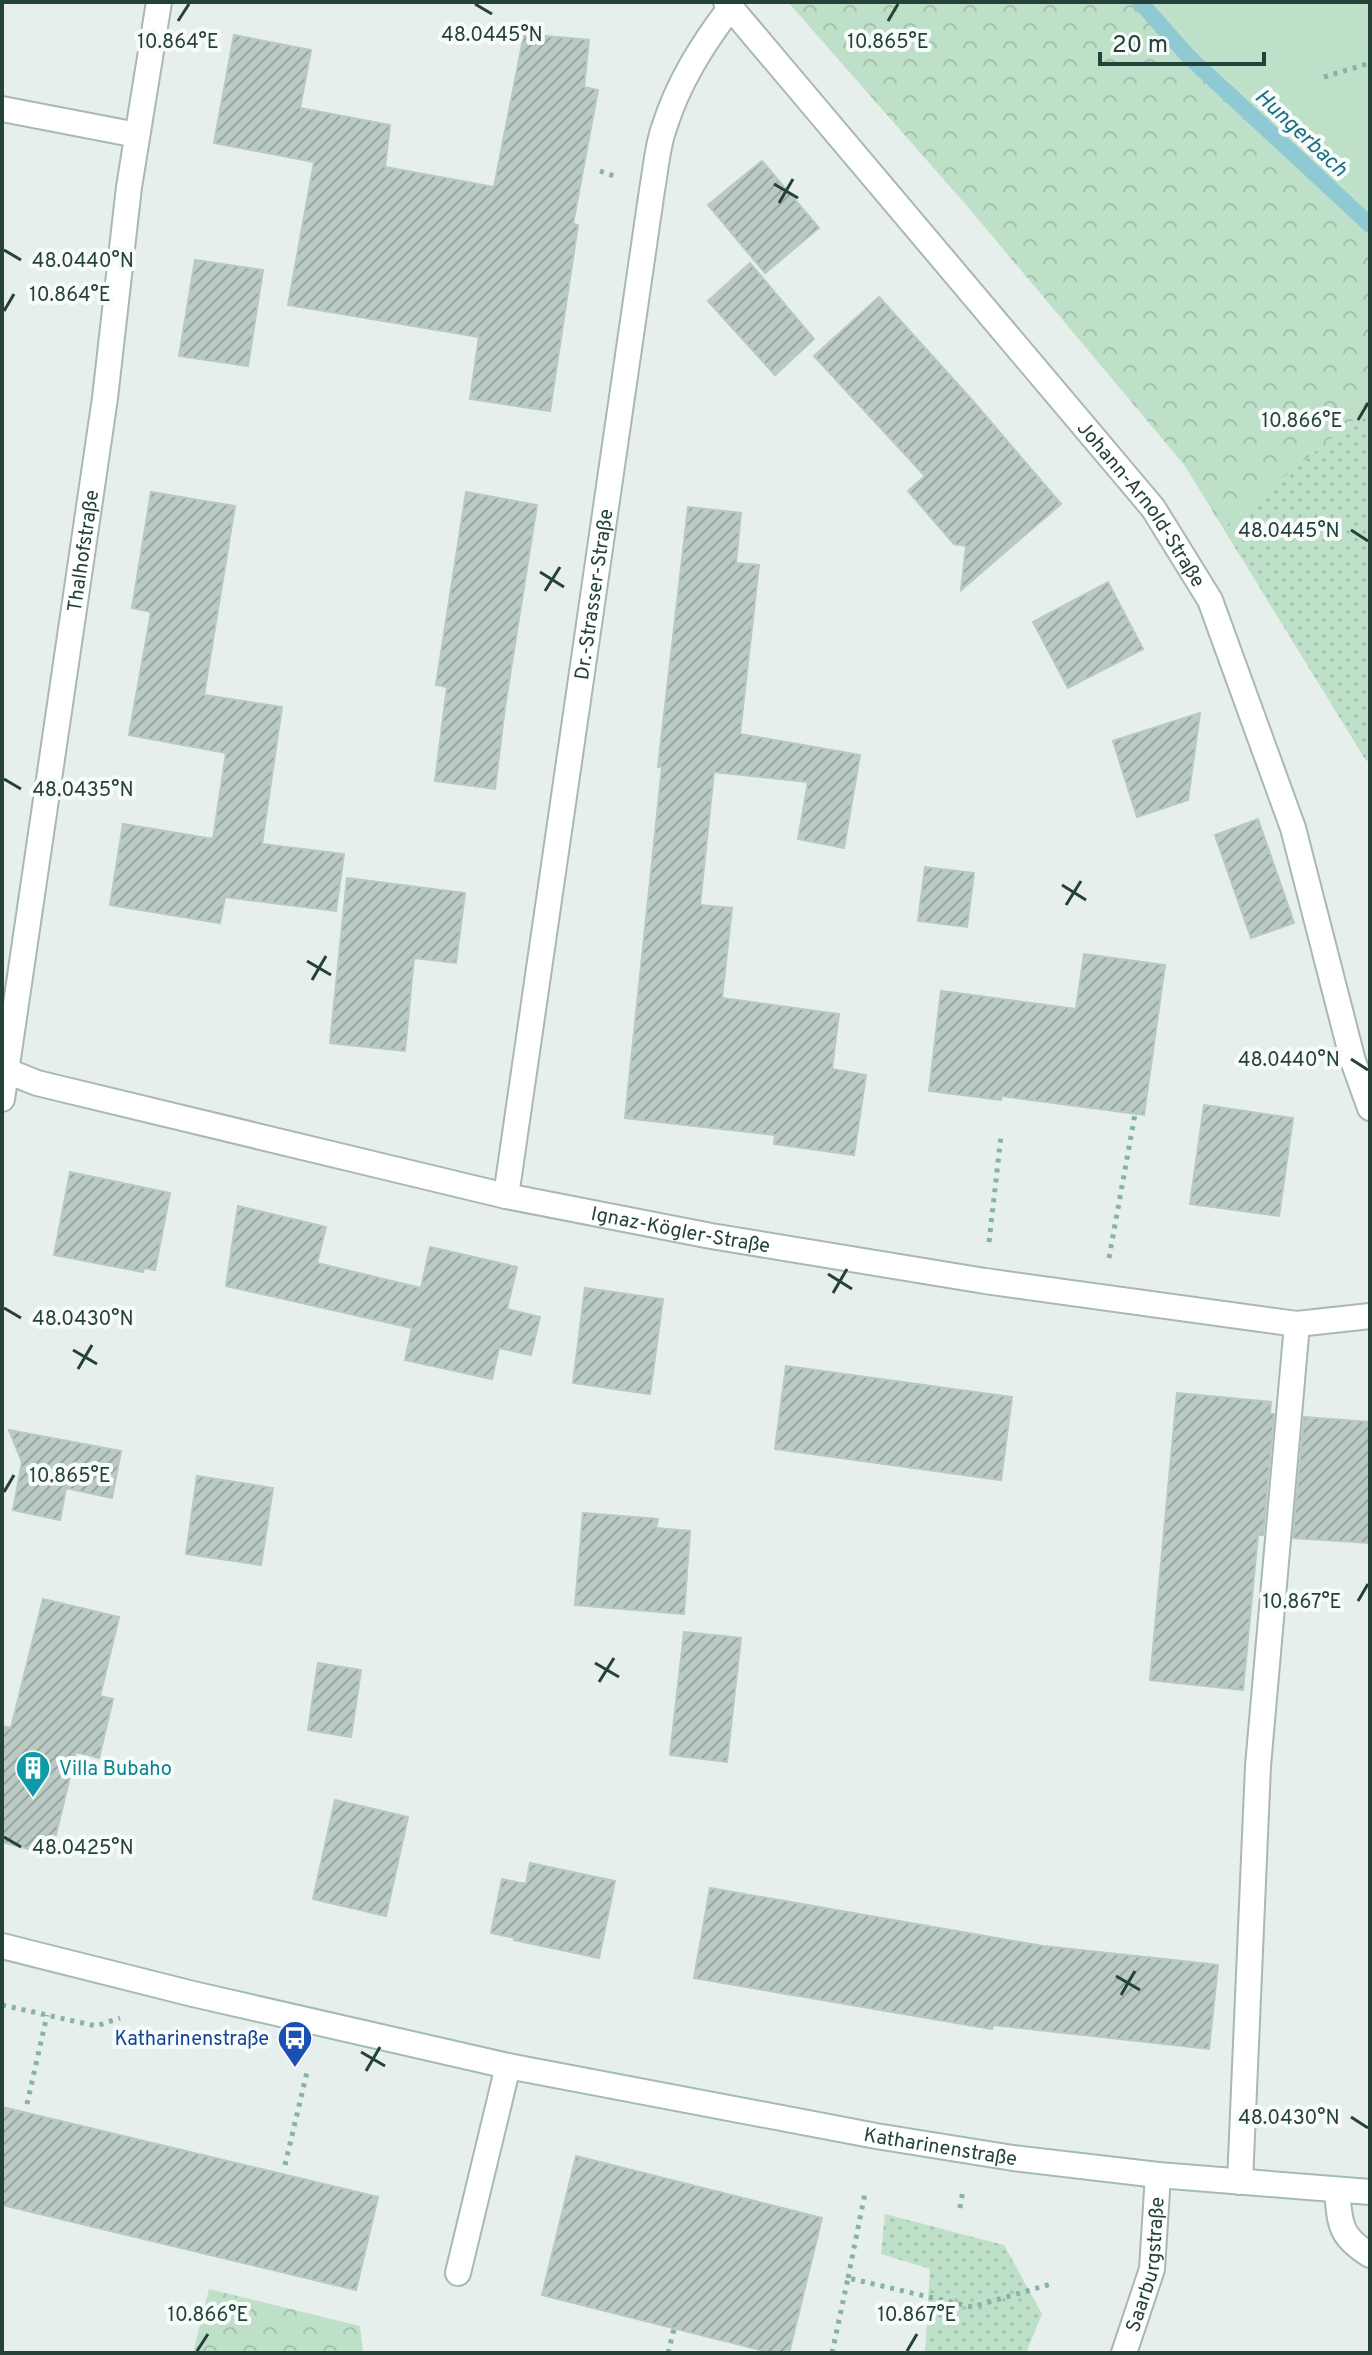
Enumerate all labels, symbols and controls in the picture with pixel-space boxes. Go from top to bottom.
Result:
scale bar [1100,16,1264,66]
text: 48.0445°N [441,23,543,49]
text: 10.864°E [137,30,219,56]
text: 10.865°E [847,30,929,56]
text: 20 m [1112,31,1168,61]
water label: Hungerbach [1248,84,1352,184]
text: 48.0440°N [32,249,134,275]
text: 10.864°E [29,283,111,309]
text: 10.866°E [1261,409,1343,435]
street label: Johann-Arnold-Straße [1070,416,1210,593]
street label: Thalhofstraße [63,488,106,614]
street label: Dr.-Strasser-Straße [570,507,621,682]
text: 48.0445°N [1238,519,1340,545]
text: 48.0435°N [32,778,134,804]
text: 48.0440°N [1238,1048,1340,1074]
street label: Ignaz-Kögler-Straße [589,1202,772,1261]
text: 48.0430°N [32,1307,134,1333]
text: 10.865°E [29,1464,111,1490]
text: 10.867°E [1262,1590,1342,1616]
building icon: Villa Bubaho [14,1749,52,1799]
place label: Villa Bubaho [59,1757,172,1783]
text: 48.0425°N [32,1836,134,1862]
bus stop icon: Katharinenstraße [276,2019,314,2069]
place label: Katharinenstraße [114,2027,269,2053]
text: 48.0430°N [1238,2106,1340,2132]
street label: Katharinenstraße [861,2123,1019,2173]
street label: Saarburgstraße [1121,2196,1172,2336]
text: 10.866°E [167,2303,249,2329]
text: 10.867°E [877,2303,957,2329]

